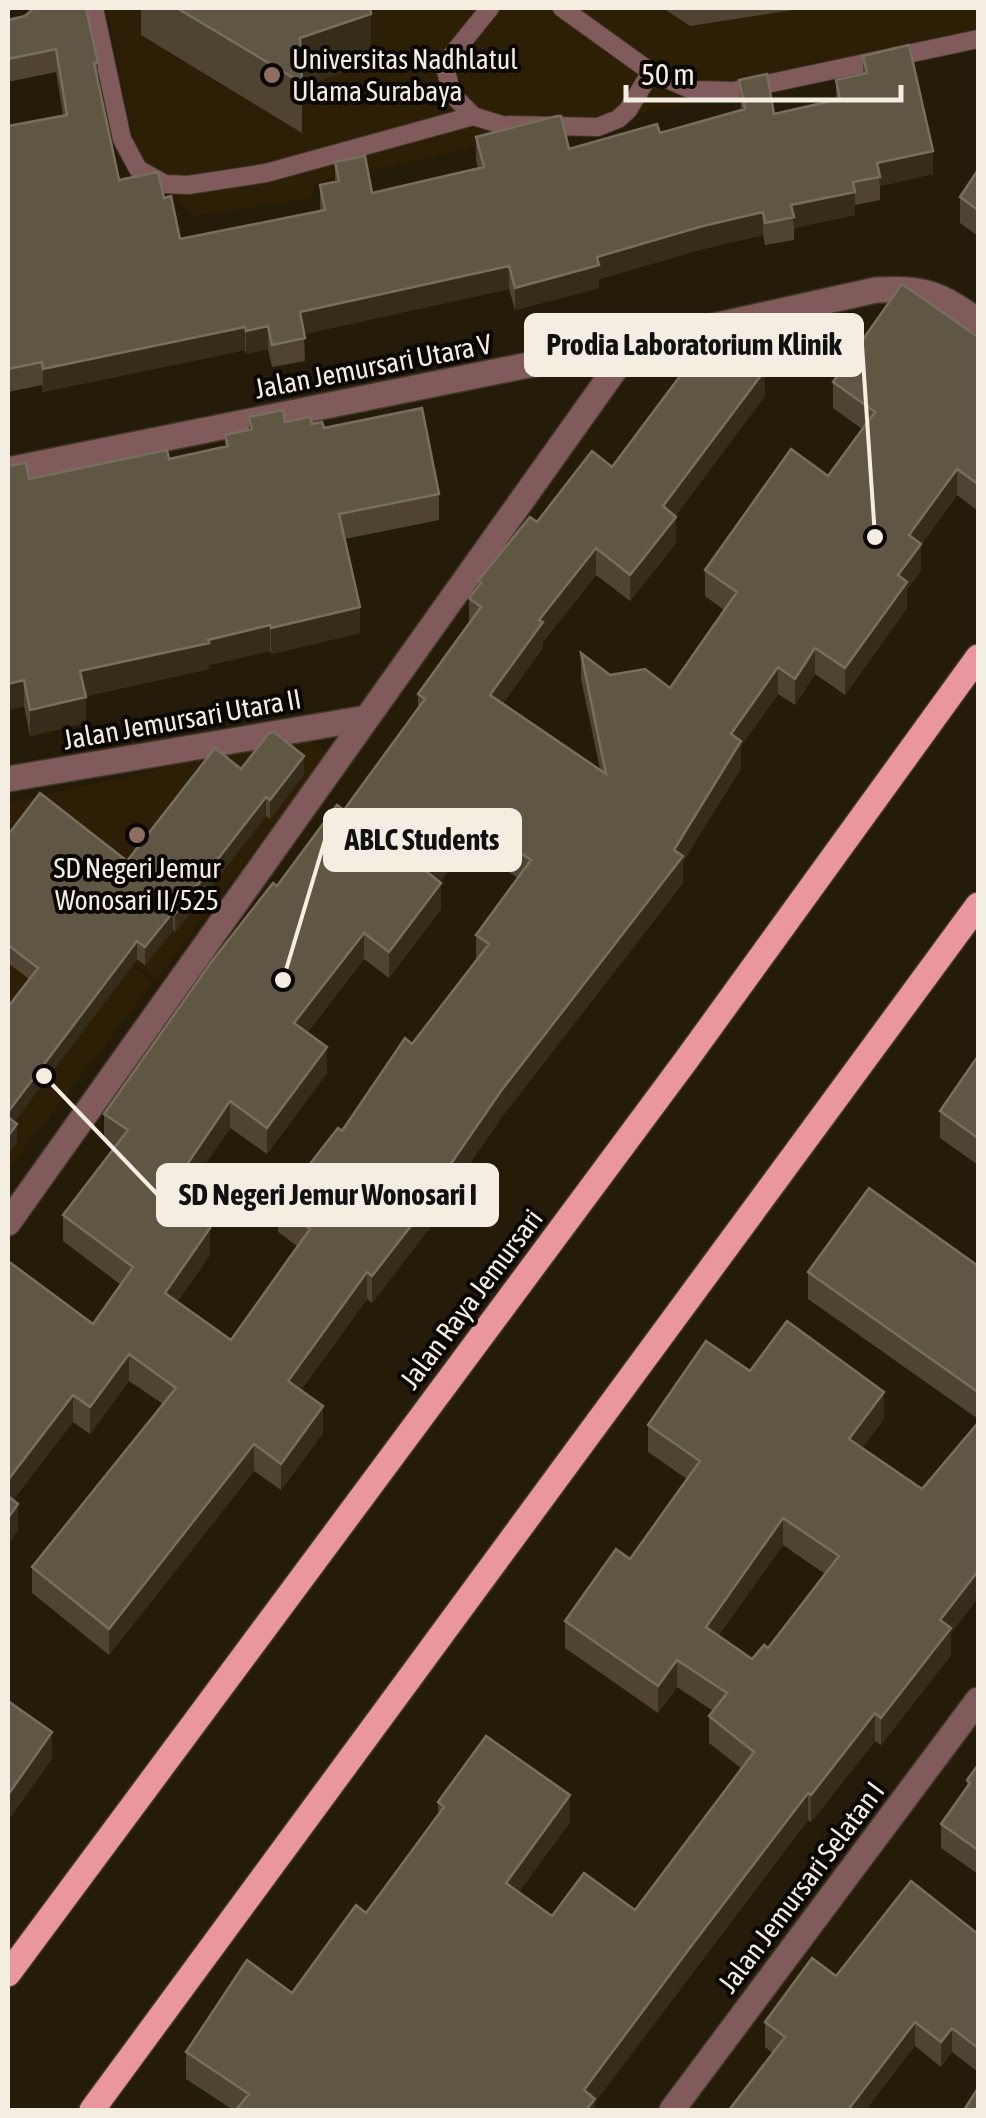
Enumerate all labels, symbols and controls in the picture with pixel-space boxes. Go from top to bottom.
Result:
scale bar [626,40,901,102]
place label: Universitas Nadhlatul Ulama Surabaya [292,43,518,107]
text: 50 m [641,57,695,91]
marker: Universitas Nadhlatul Ulama Surabaya [261,64,283,86]
callout: Prodia Laboratorium Klinik [526,315,862,375]
street label: Jalan Jemursari Utara V [252,327,494,405]
text: Prodia Laboratorium Klinik [546,327,843,361]
street label: Jalan Jemursari Utara II [60,682,304,756]
callout: ABLC Students [325,810,520,870]
text: ABLC Students [344,822,500,856]
marker: SD Negeri Jemur Wonosari II/525 [126,824,148,846]
place label: SD Negeri Jemur Wonosari II/525 [54,852,221,916]
callout: SD Negeri Jemur Wonosari I [158,1165,497,1225]
text: SD Negeri Jemur Wonosari I [179,1177,477,1211]
street label: Jalan Raya Jemursari [393,1203,549,1395]
street label: Jalan Jemursari Selatan I [711,1775,891,1999]

